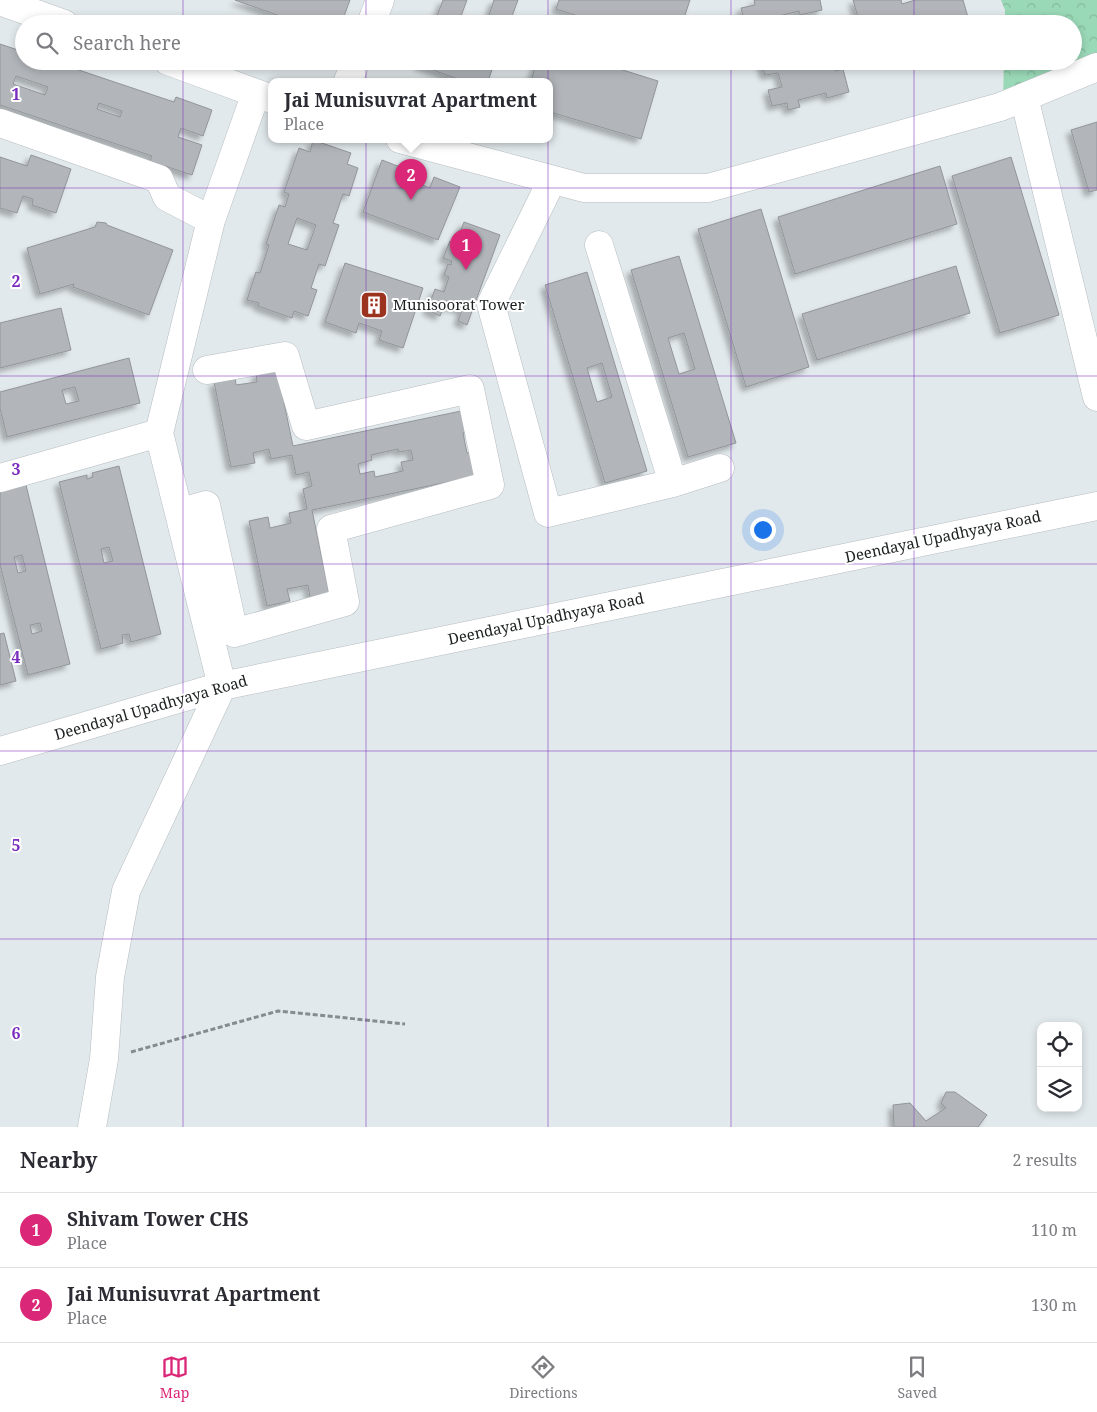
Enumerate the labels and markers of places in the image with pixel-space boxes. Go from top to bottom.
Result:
pin: 2 [395,159,427,200]
pin: 1 [450,229,482,270]
building icon: Munisoorat Tower [359,290,389,320]
place label: Munisoorat Tower [393,294,525,314]

